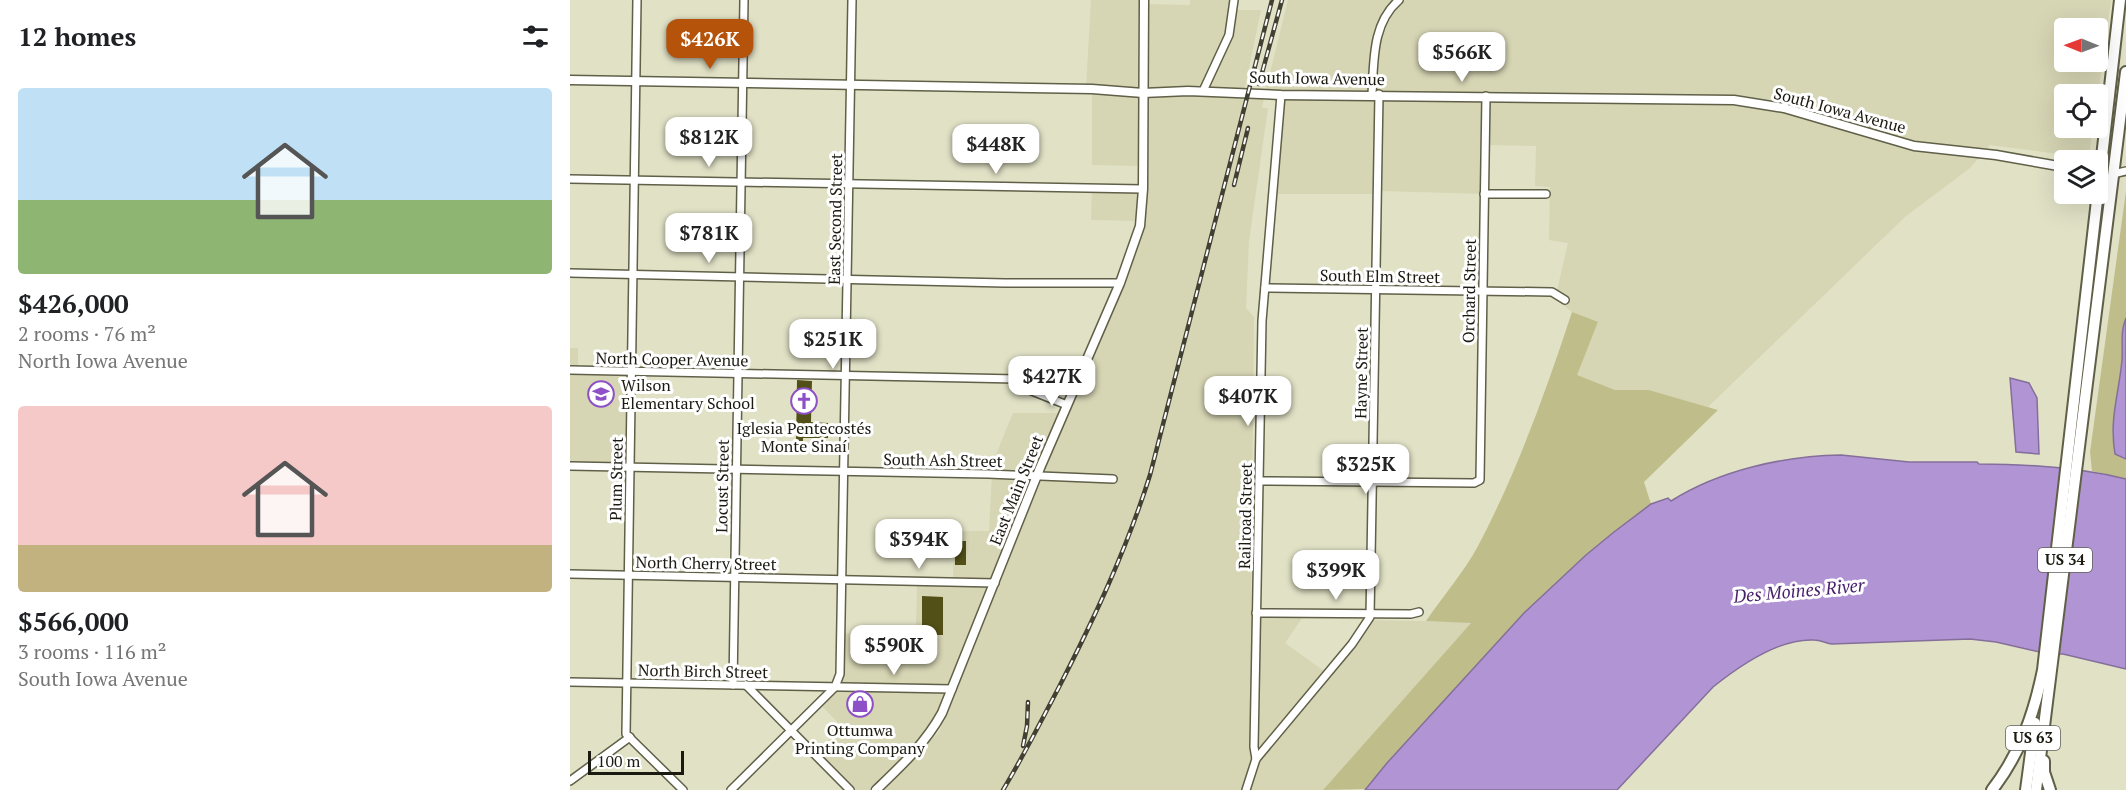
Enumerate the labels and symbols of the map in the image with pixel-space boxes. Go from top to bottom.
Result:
north arrow [2054,18,2108,72]
pin: $426K [668,19,752,70]
pin: $566K [1420,32,1504,83]
street label: South Iowa Avenue [1249,66,1385,90]
street label: South Iowa Avenue [1772,82,1908,138]
pin: $812K [667,117,751,168]
pin: $448K [954,124,1038,175]
street label: East Second Street [823,153,847,285]
pin: $781K [667,213,751,264]
street label: Orchard Street [1457,238,1481,343]
street label: South Elm Street [1320,264,1440,288]
pin: $251K [791,319,875,370]
street label: Hayne Street [1349,327,1373,419]
street label: North Cooper Avenue [595,347,749,371]
pin: $427K [1010,356,1094,407]
place label: Wilson Elementary School [621,374,755,414]
pin: $407K [1206,376,1290,427]
school or university icon: Wilson Elementary School [586,379,616,409]
church icon: Iglesia Pentecostés Monte Sinaí [789,386,819,416]
place label: Iglesia Pentecostés Monte Sinaí [736,417,872,457]
street label: East Main Street [984,432,1048,548]
street label: Plum Street [604,437,628,521]
street label: Locust Street [710,439,734,533]
pin: $325K [1324,444,1408,495]
street label: South Ash Street [883,448,1003,472]
street label: Railroad Street [1233,463,1257,569]
pin: $394K [877,519,961,570]
road number: US 34 [2038,548,2092,572]
pin: $399K [1294,550,1378,601]
street label: North Cherry Street [635,551,777,575]
water label: Des Moines River [1731,572,1867,608]
pin: $590K [852,625,936,676]
street label: North Birch Street [638,659,768,683]
shop icon: Ottumwa Printing Company [845,689,875,719]
place label: Ottumwa Printing Company [795,719,926,759]
road number: US 63 [2006,726,2060,750]
scale bar [588,748,684,776]

